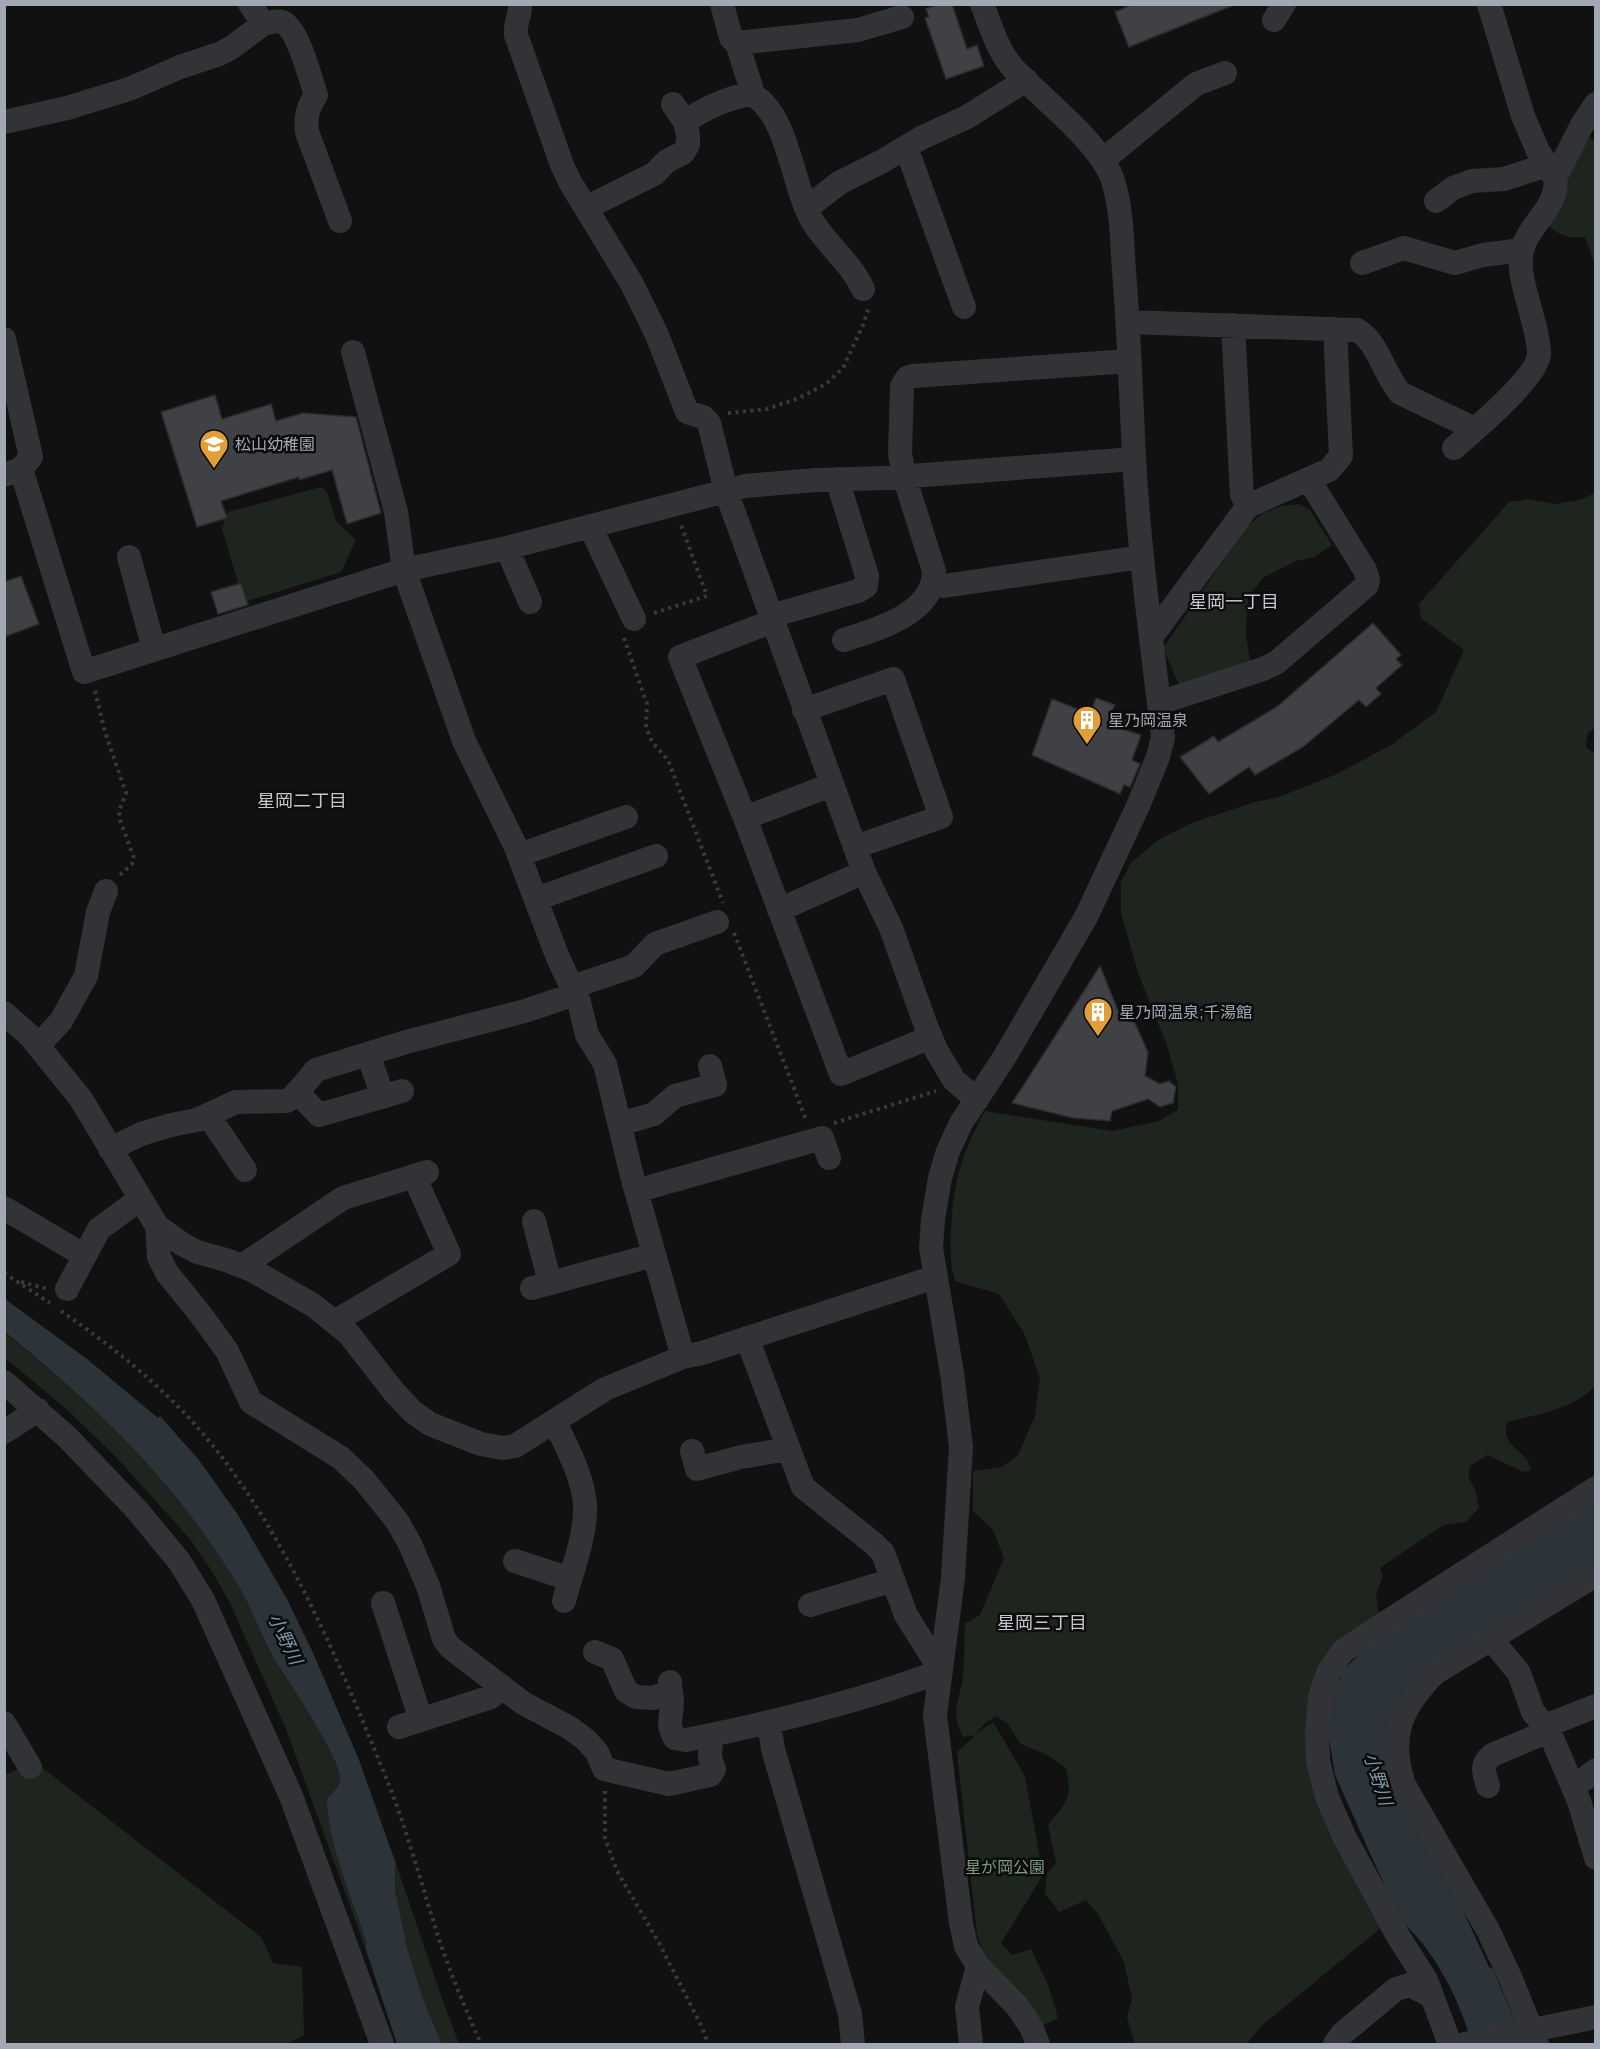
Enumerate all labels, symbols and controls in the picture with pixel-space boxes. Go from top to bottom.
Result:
school or university icon: 松山幼稚園 [198,428,230,470]
place label: 松山幼稚園 [235,433,315,455]
district label: 星岡一丁目 [1189,589,1279,613]
building icon: 星乃岡温泉 [1071,704,1103,746]
place label: 星乃岡温泉 [1108,709,1188,731]
district label: 星岡二丁目 [257,788,347,812]
building icon: 星乃岡温泉;千湯館 [1082,996,1114,1038]
place label: 星乃岡温泉;千湯館 [1119,1001,1252,1023]
water label: 小野川 [263,1609,309,1670]
district label: 星岡三丁目 [997,1610,1087,1634]
water label: 小野川 [1359,1749,1399,1810]
park label: 星が岡公園 [965,1856,1045,1878]

